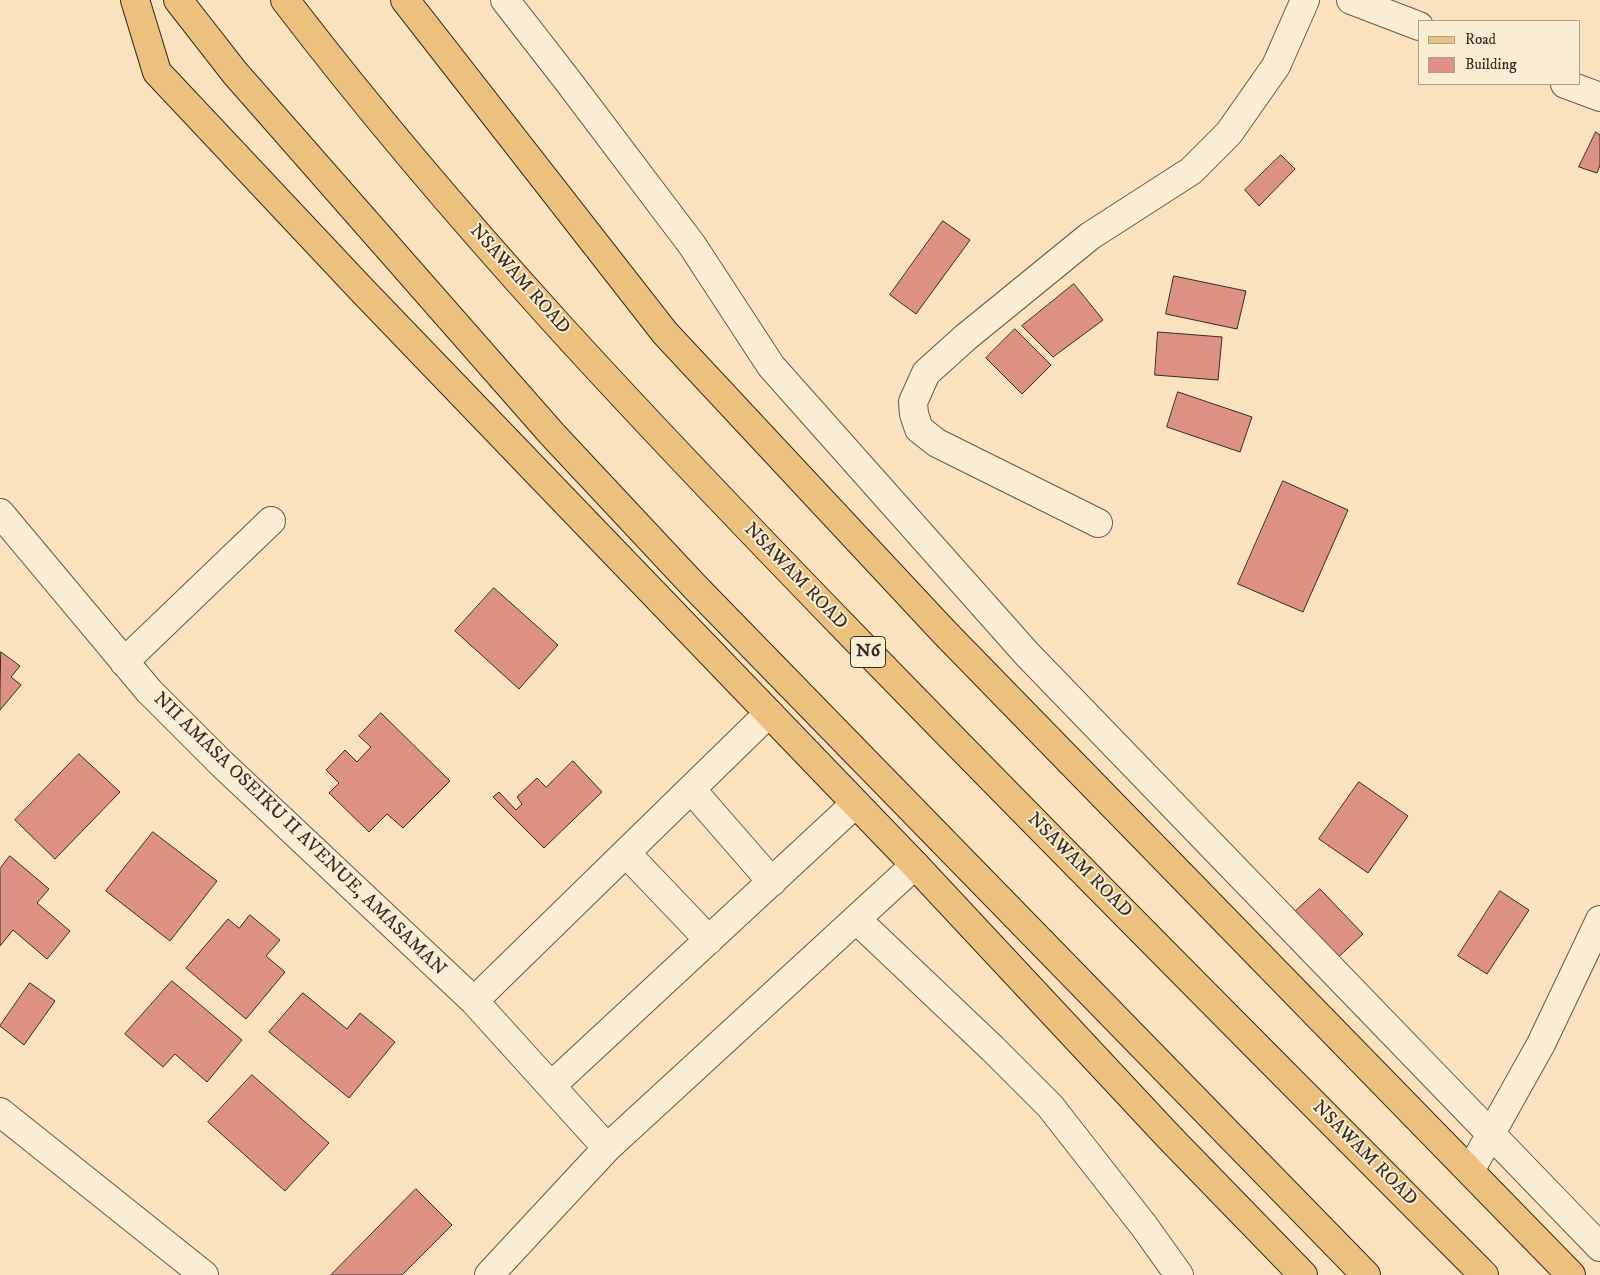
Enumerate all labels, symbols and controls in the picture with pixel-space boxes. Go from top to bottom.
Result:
legend [1418,20,1580,85]
text: Road [1465,30,1496,49]
text: Building [1465,55,1517,74]
street label: NSAWAM ROAD [464,221,574,339]
street label: NSAWAM ROAD [738,519,852,635]
road number: N6 [850,636,886,668]
street label: NII AMASA OSEIKU II AVENUE, AMASAMAN [148,689,450,981]
street label: NSAWAM ROAD [1022,809,1136,923]
street label: NSAWAM ROAD [1307,1097,1421,1211]

